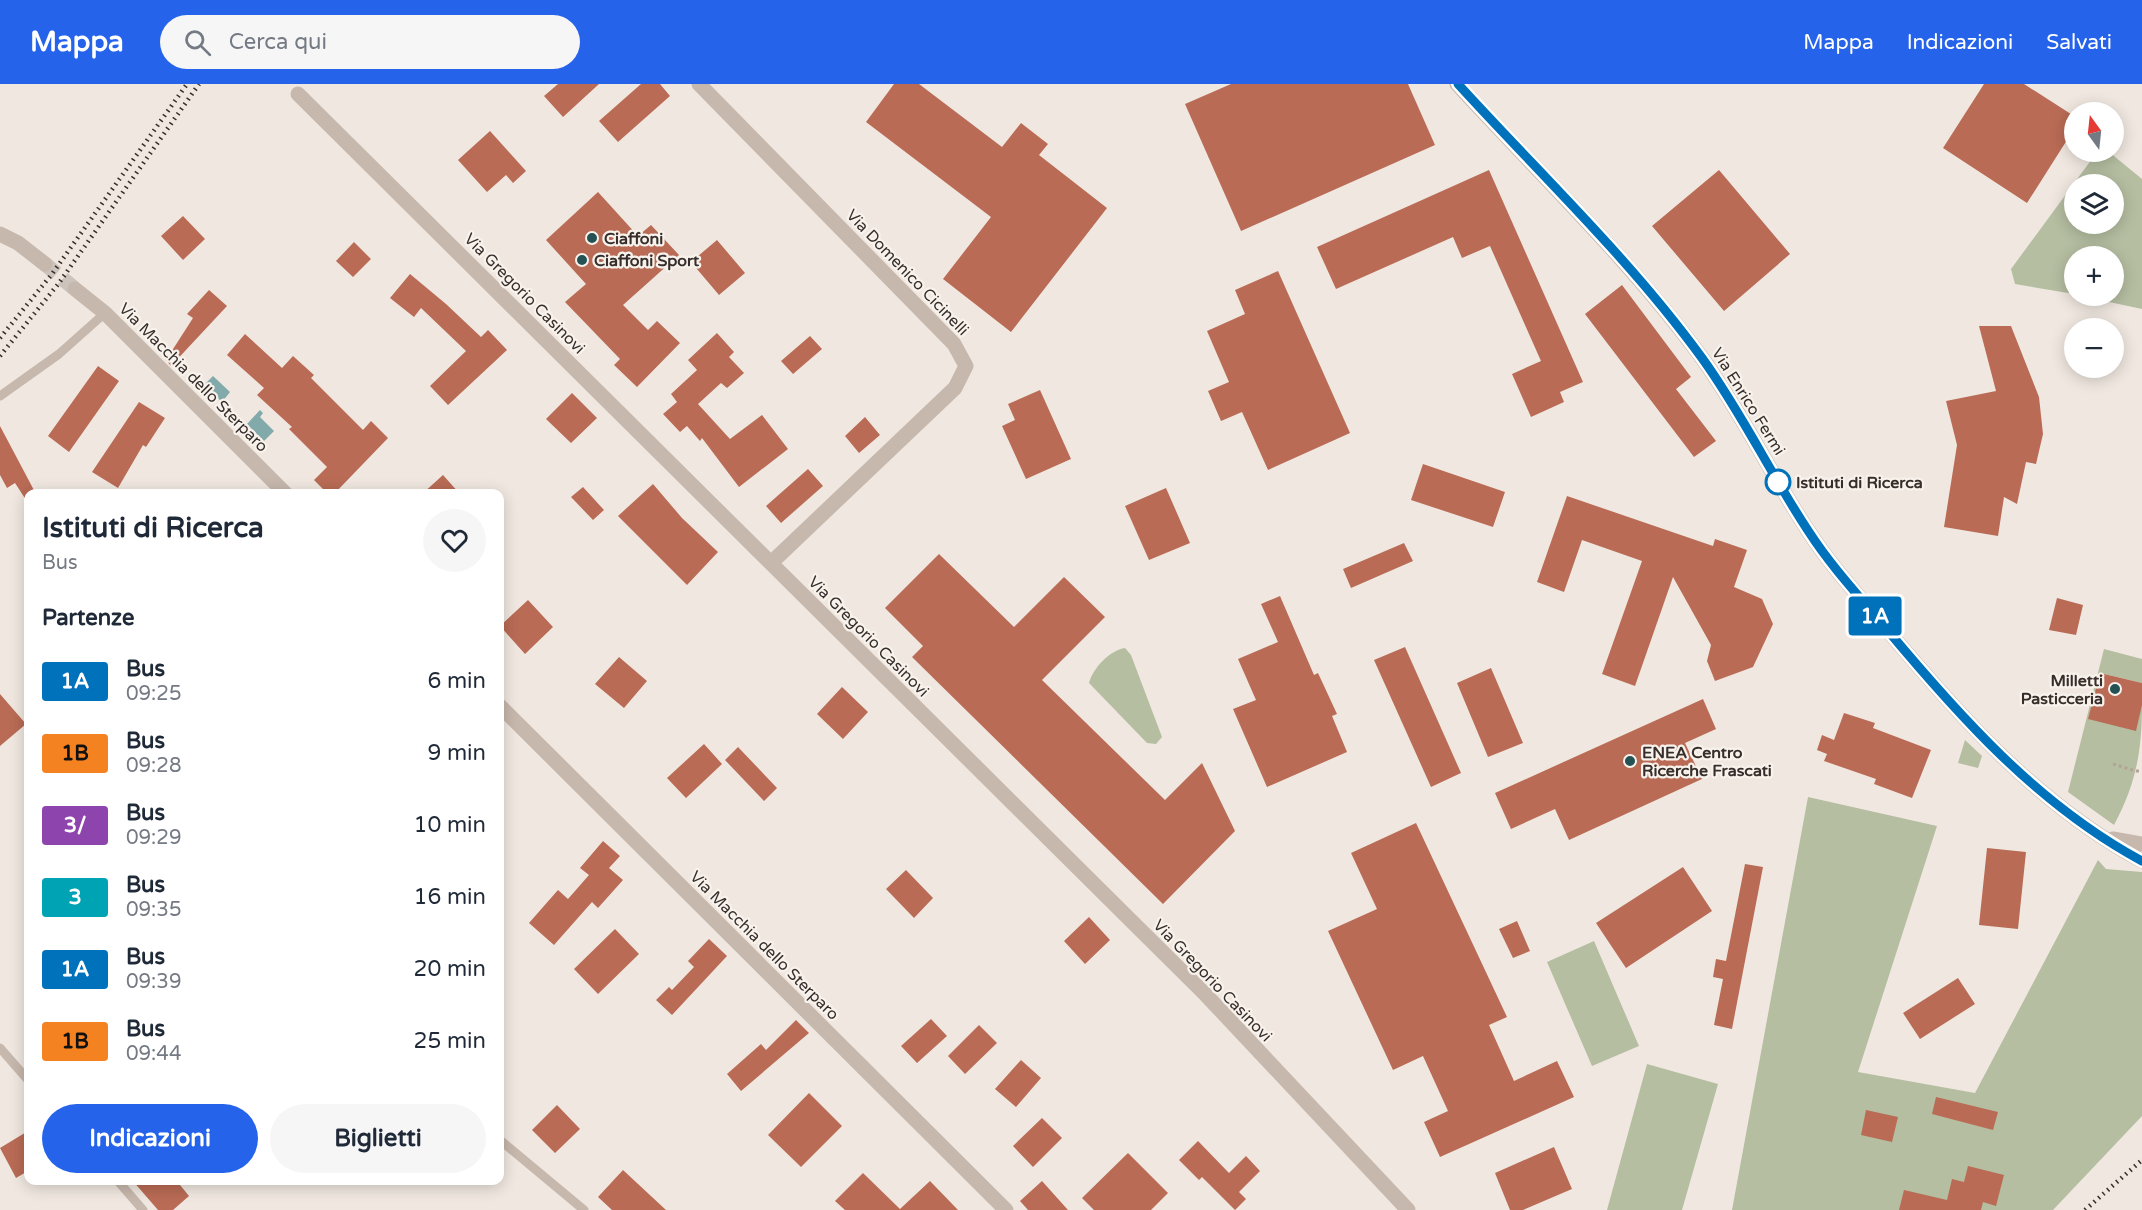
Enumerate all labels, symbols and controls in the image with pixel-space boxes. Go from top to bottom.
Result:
search box [160,15,580,69]
text: Mappa [30,25,124,59]
icon: search [181,26,214,59]
text: Cerca qui [229,29,327,55]
text: Mappa [1803,30,1874,55]
text: Indicazioni [1907,30,2013,55]
text: Salvati [2046,30,2112,55]
north arrow [2064,102,2124,162]
map controls [2064,102,2124,378]
button: layers [2064,174,2124,234]
street label: Via Domenico Cicinelli [842,205,973,340]
street label: Via Gregorio Casinovi [460,229,589,358]
place label: Ciaffoni [604,229,663,249]
marker: Ciaffoni [585,231,599,245]
button: + [2064,246,2124,306]
place label: Ciaffoni Sport [594,251,700,271]
marker: Ciaffoni Sport [575,253,589,267]
street label: Via Macchia dello Sterparo [115,299,272,456]
button: − [2064,318,2124,378]
street label: Via Enrico Fermi [1707,344,1789,459]
marker: Istituti di Ricerca [1765,469,1791,495]
place label: Istituti di Ricerca [1796,473,1923,493]
button: heart [423,509,486,572]
text: Istituti di Ricerca [42,511,264,545]
text: Bus [42,551,78,575]
street label: Via Gregorio Casinovi [804,572,933,701]
line badge: 1A [1848,596,1902,636]
text: 1A [1861,604,1889,629]
text: Partenze [42,605,135,631]
text: Bus [126,656,165,682]
text: 6 min [427,668,486,694]
text: 1A [61,669,89,694]
place label: Milletti Pasticceria [2021,671,2103,709]
text: 09:25 [126,682,181,706]
marker: Milletti Pasticceria [2108,682,2122,696]
text: Bus [126,728,165,754]
text: 9 min [427,740,486,766]
text: 1B [61,741,89,766]
place label: ENEA Centro Ricerche Frascati [1642,743,1772,781]
text: 09:28 [126,754,181,778]
marker: ENEA Centro Ricerche Frascati [1623,754,1637,768]
text: Bus [126,800,165,826]
text: 10 min [414,812,486,838]
text: 3/ [64,813,86,838]
text: 09:29 [126,826,181,850]
street label: Via Macchia dello Sterparo [686,867,843,1024]
text: Bus [126,872,165,898]
text: 16 min [414,884,486,910]
text: 3 [68,885,82,910]
text: 09:35 [126,898,181,922]
street label: Via Gregorio Casinovi [1149,915,1276,1046]
text: Bus [126,944,165,970]
text: 20 min [414,956,486,982]
text: 1A [61,957,89,982]
text: 09:39 [126,970,181,994]
text: Bus [126,1016,165,1042]
text: 25 min [414,1028,486,1054]
text: 1B [61,1029,89,1054]
text: 09:44 [126,1042,181,1066]
button: Indicazioni [42,1104,258,1173]
button: Biglietti [270,1104,486,1173]

